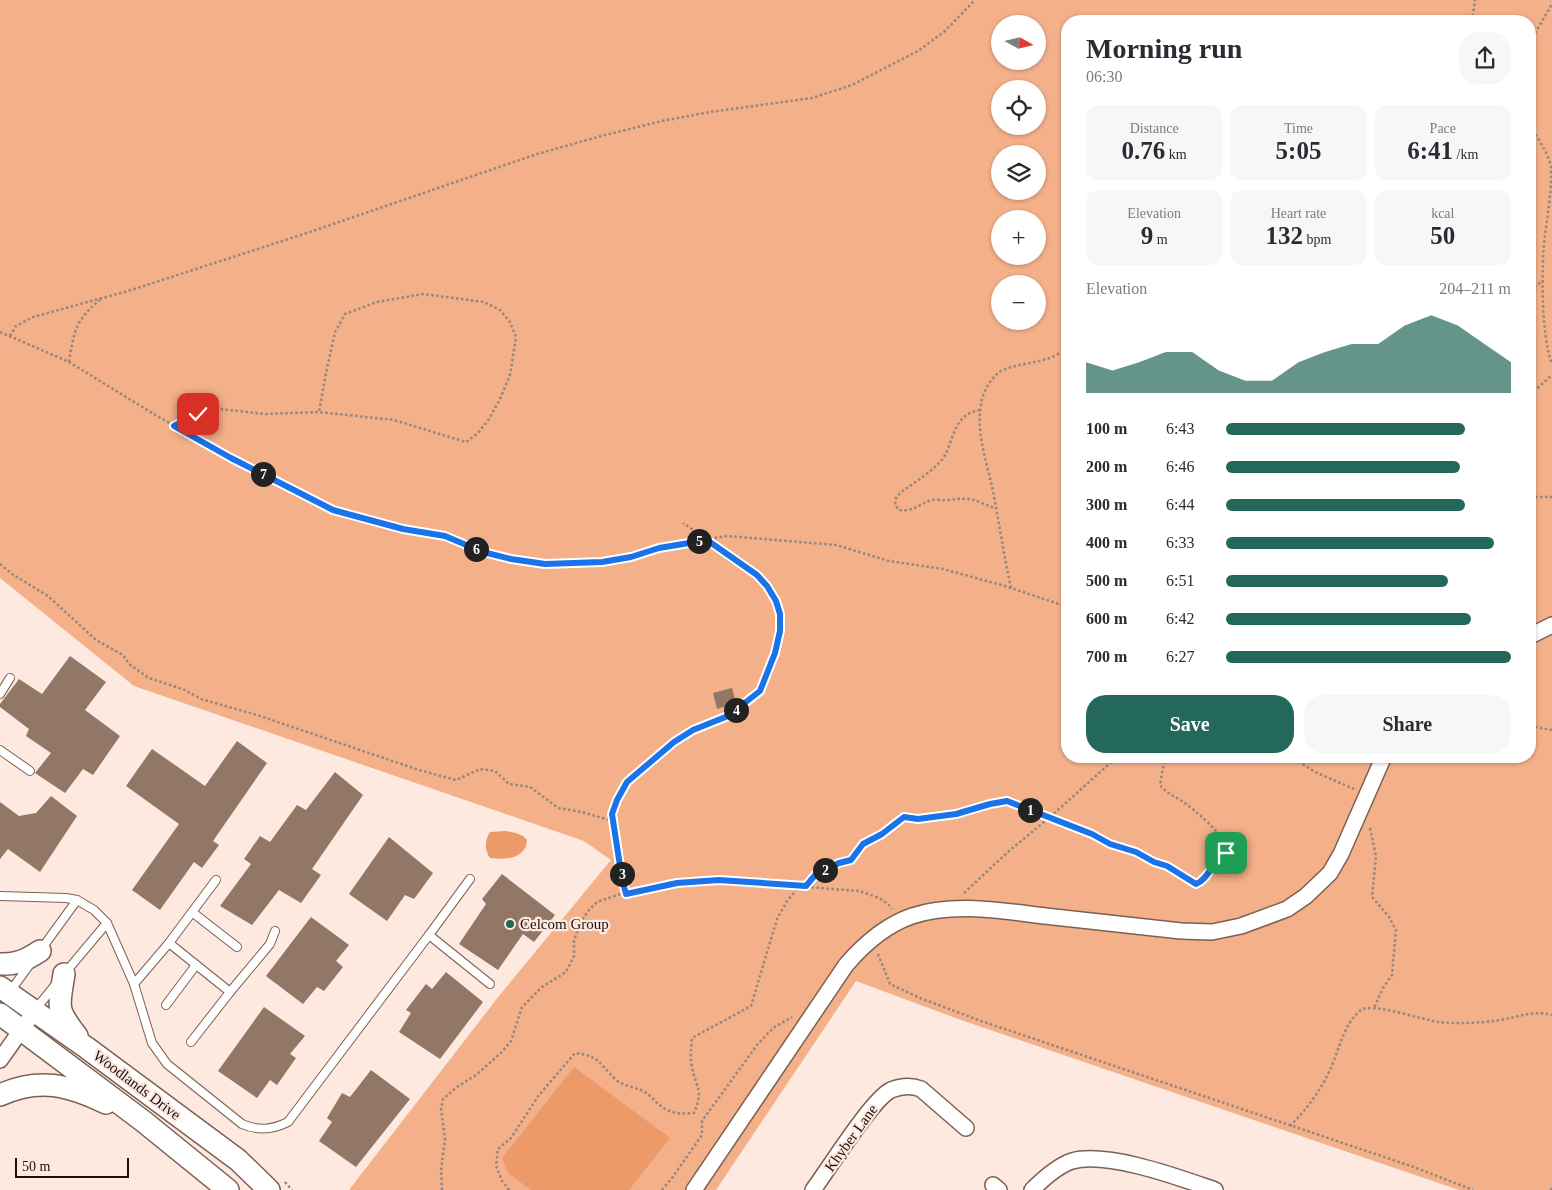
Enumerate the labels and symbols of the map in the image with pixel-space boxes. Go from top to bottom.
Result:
north arrow [991,15,1046,70]
pin [177,393,219,435]
pin: 7 [250,462,276,486]
pin: 5 [686,528,712,554]
pin: 6 [464,536,488,562]
pin: 4 [724,698,748,722]
pin: 1 [1018,798,1042,822]
pin [1205,832,1247,874]
pin: 2 [812,858,838,882]
pin: 3 [610,862,634,886]
place label: Celcom Group [520,916,609,932]
marker: Celcom Group [504,918,516,930]
street label: Woodlands Drive [90,1047,184,1123]
street label: Khyber Lane [821,1101,881,1175]
scale bar [15,1155,129,1178]

